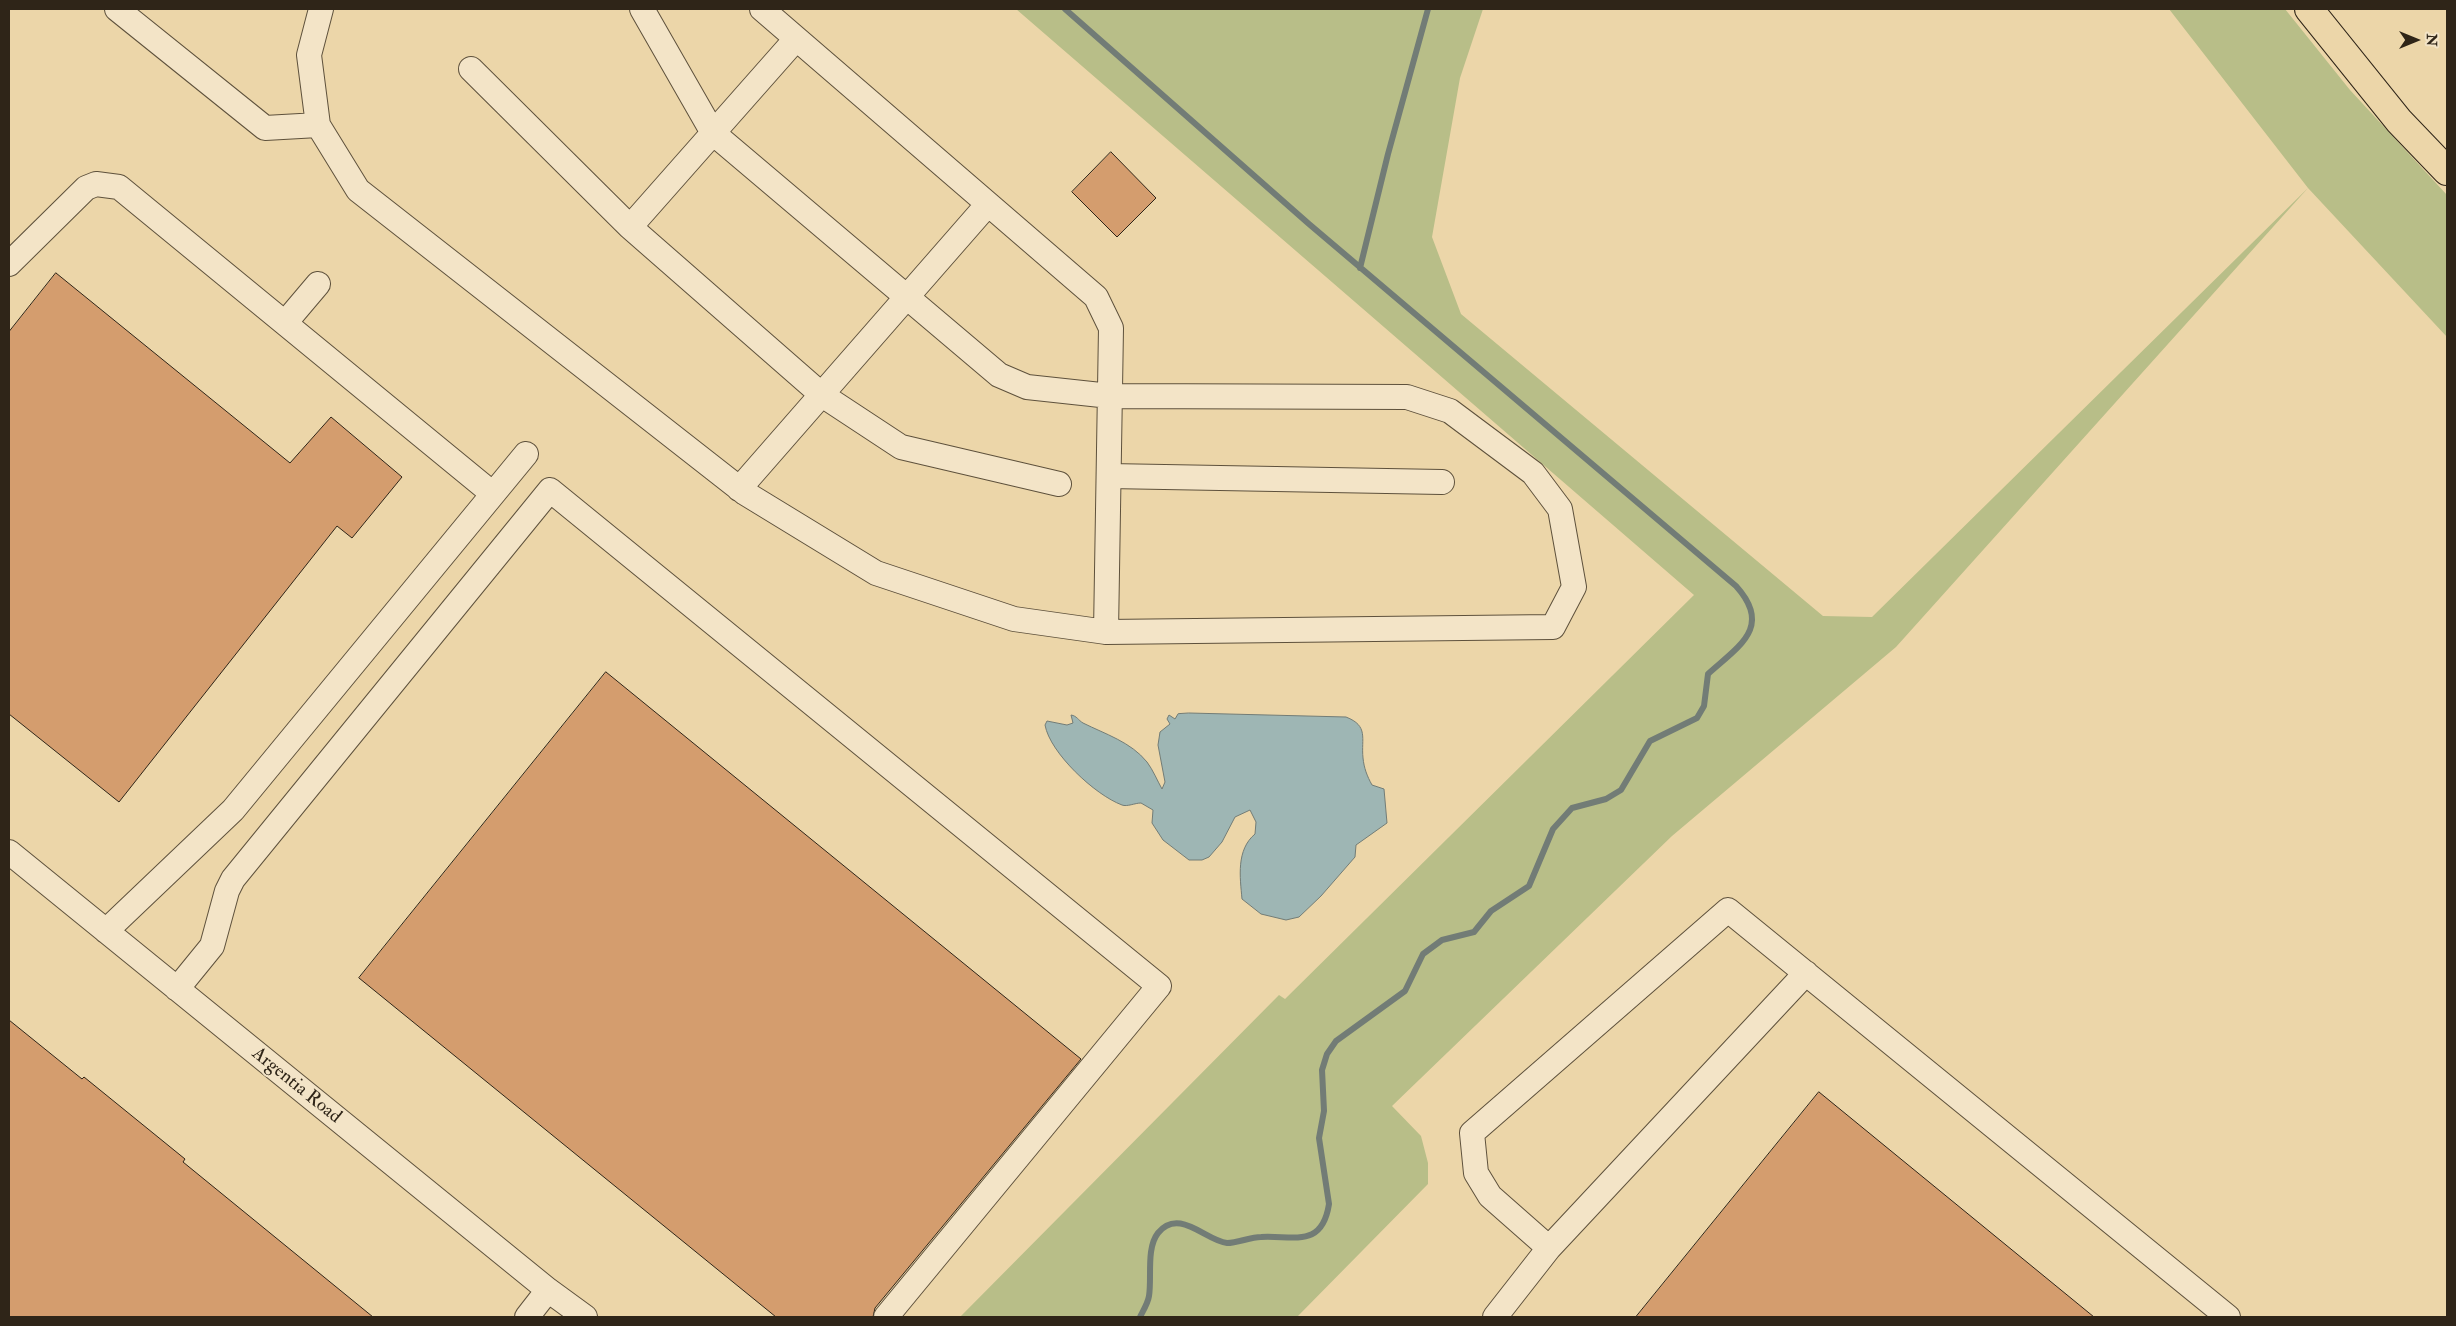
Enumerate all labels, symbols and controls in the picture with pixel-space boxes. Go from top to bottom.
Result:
north arrow [2391,15,2441,65]
text: N [2423,34,2440,46]
street label: Argentia Road [247,1043,345,1129]

